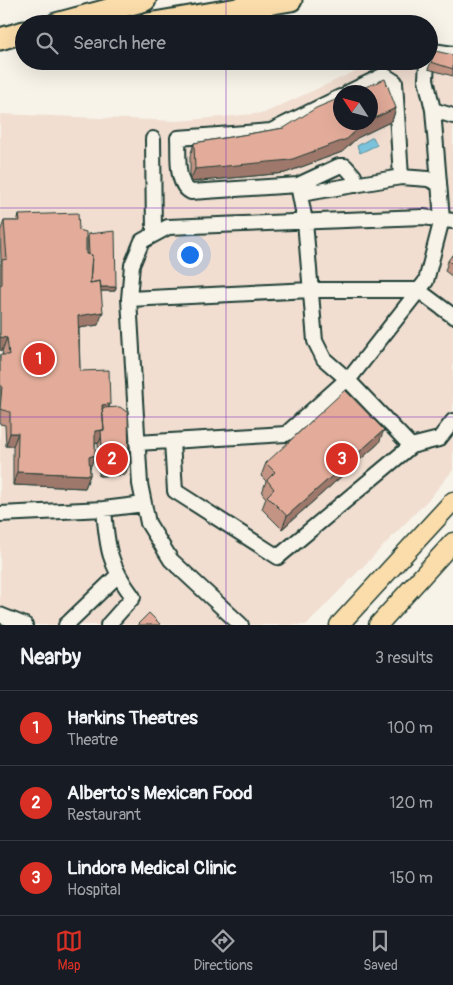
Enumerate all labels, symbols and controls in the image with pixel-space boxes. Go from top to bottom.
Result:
search box [15,15,438,70]
icon: search [33,29,61,57]
text: Search here [73,31,166,55]
north arrow [333,85,378,130]
your location [177,242,203,268]
pin: 1 [23,340,55,378]
pin: 2 [96,440,128,478]
pin: 3 [326,440,358,478]
text: Nearby [20,644,81,671]
text: 3 results [375,648,433,668]
text: Harkins Theatres [67,706,198,730]
text: 1 [33,718,39,738]
text: 100 m [387,718,433,738]
text: Theatre [67,730,118,750]
text: Alberto's Mexican Food [67,781,253,805]
text: 2 [32,793,40,813]
text: 120 m [389,793,433,813]
text: Restaurant [67,805,141,825]
text: Lindora Medical Clinic [67,856,237,880]
text: 3 [32,868,40,888]
text: 150 m [389,868,433,888]
text: Hospital [67,880,121,900]
tab: Map [55,927,83,974]
tab: Directions [193,927,253,974]
tab: Saved [363,927,398,974]

